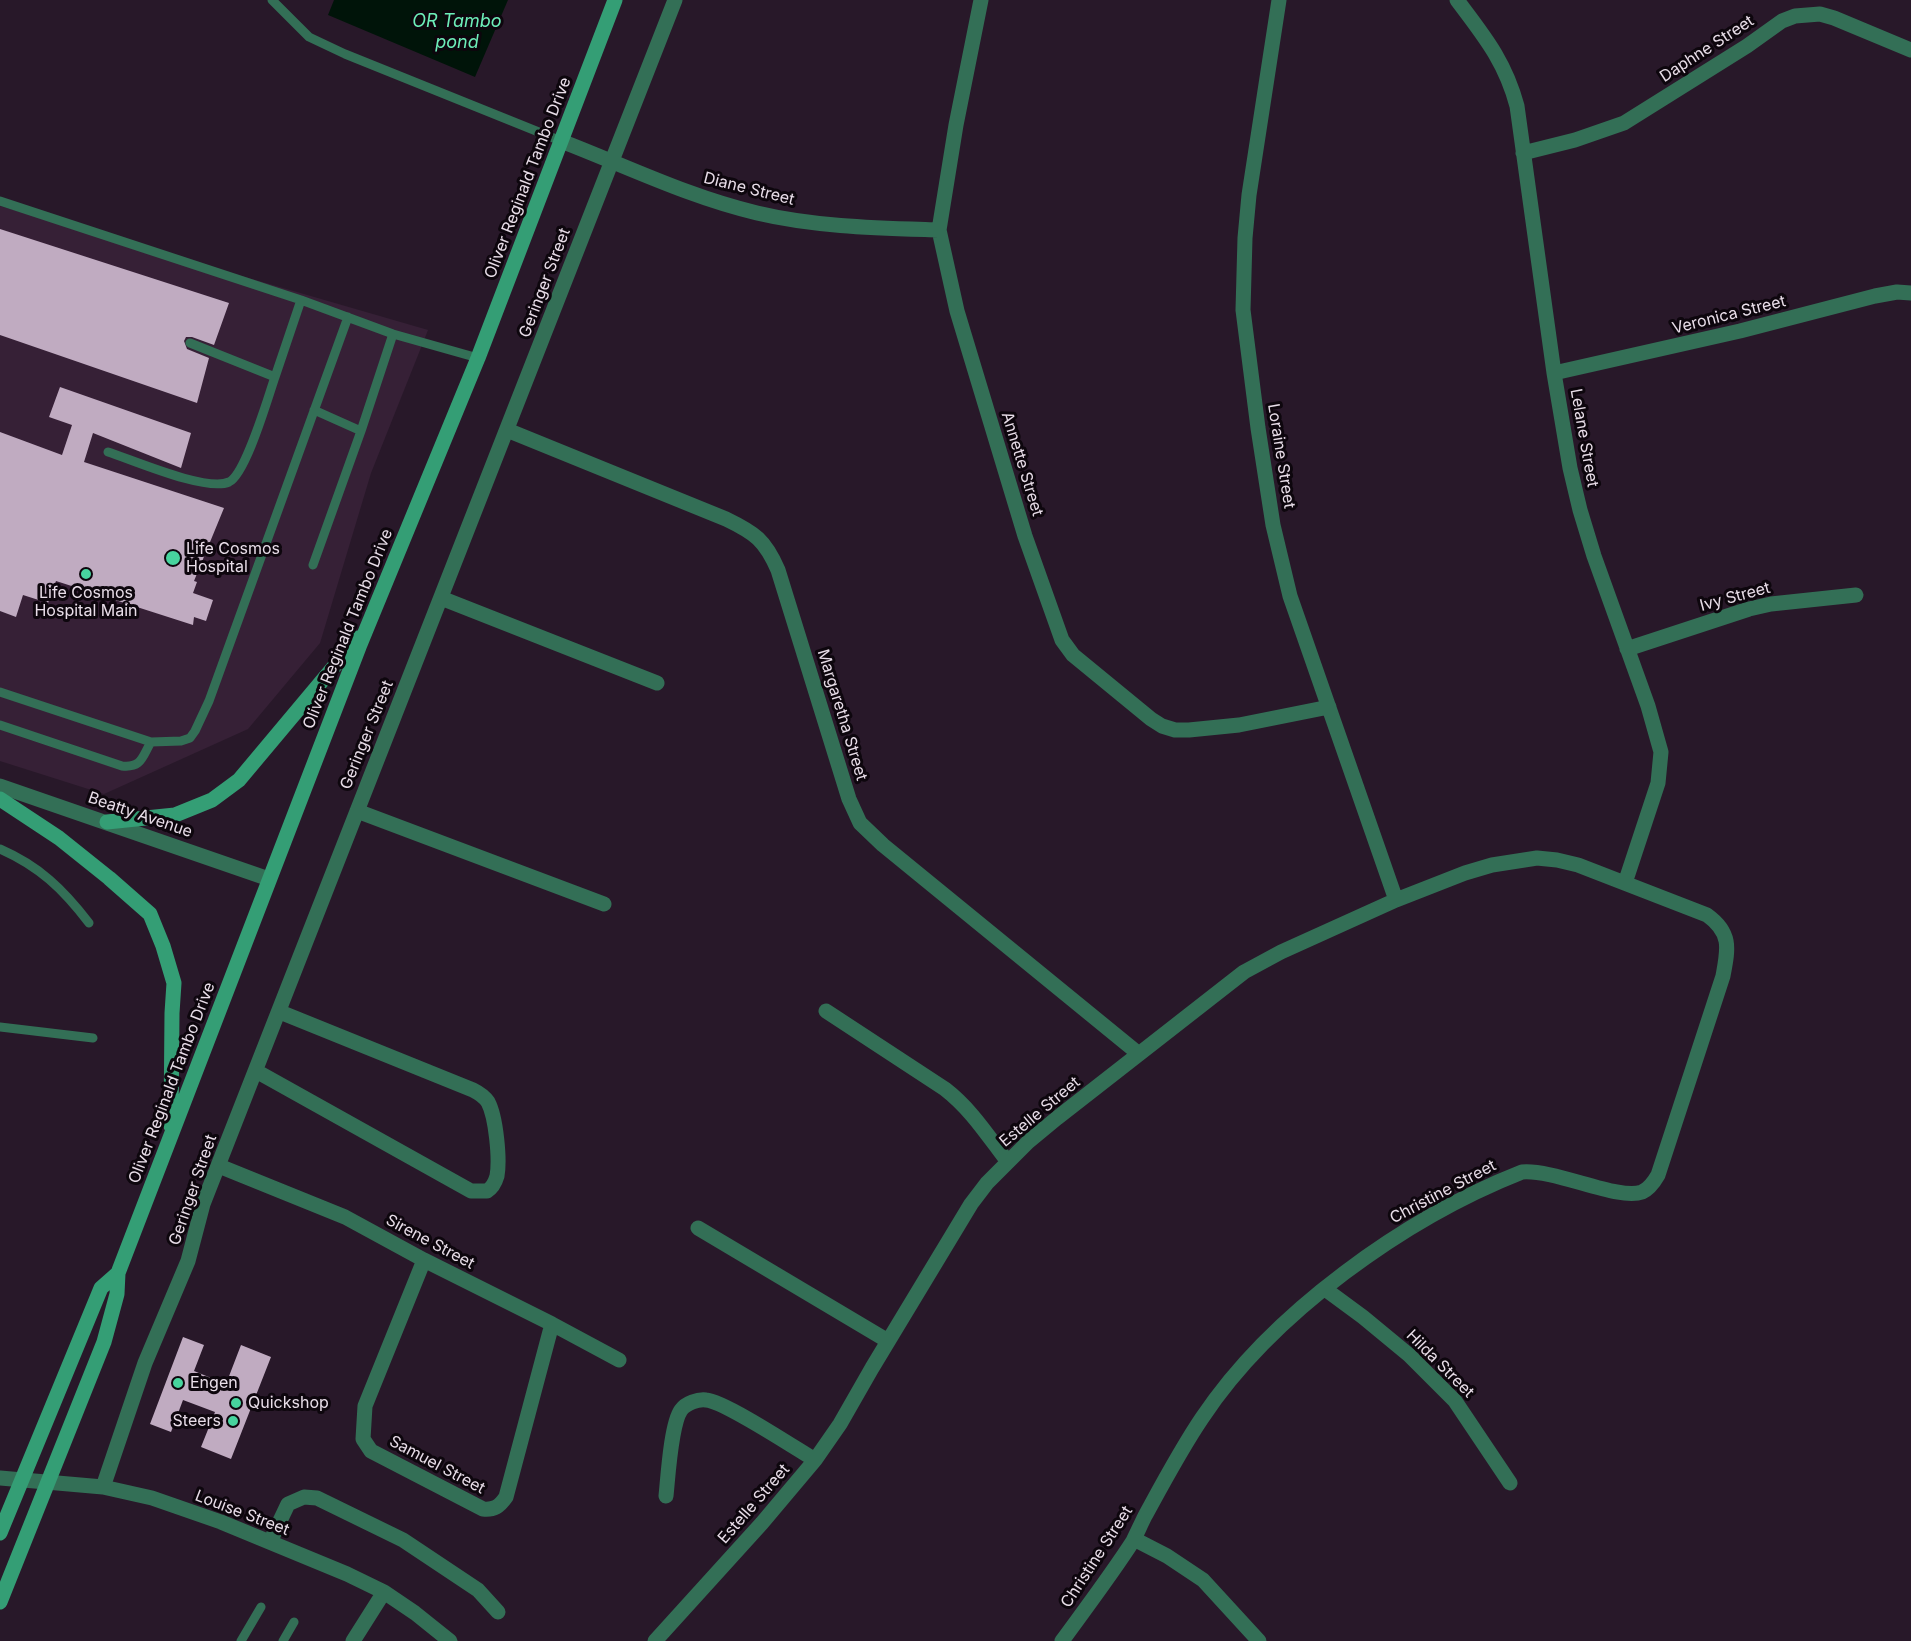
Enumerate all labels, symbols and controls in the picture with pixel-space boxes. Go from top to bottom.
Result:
water label: OR Tambo pond [412,11,502,54]
street label: Daphne Street [1656,11,1758,87]
street label: Oliver Reginald Tambo Drive [481,75,575,281]
street label: Diane Street [702,168,796,210]
street label: Geringer Street [515,226,575,340]
street label: Veronica Street [1670,292,1788,338]
street label: Lelane Street [1566,387,1602,489]
street label: Loraine Street [1263,402,1299,510]
street label: Annette Street [997,409,1047,519]
street label: Oliver Reginald Tambo Drive [299,526,397,732]
place label: Life Cosmos Hospital [186,539,280,577]
marker: Life Cosmos Hospital [164,549,182,567]
marker: Life Cosmos Hospital Main [79,567,93,581]
street label: Ivy Street [1698,578,1772,616]
place label: Life Cosmos Hospital Main [34,583,138,621]
street label: Margaretha Street [813,647,871,783]
street label: Geringer Street [336,678,398,792]
street label: Beatty Avenue [85,788,195,842]
street label: Oliver Reginald Tambo Drive [125,980,219,1186]
street label: Estelle Street [996,1073,1084,1151]
street label: Geringer Street [165,1132,221,1248]
street label: Christine Street [1387,1156,1499,1228]
street label: Sirene Street [382,1211,478,1273]
street label: Hilda Street [1402,1326,1478,1402]
place label: Engen [190,1373,238,1393]
marker: Engen [171,1376,185,1390]
place label: Quickshop [248,1393,329,1413]
marker: Quickshop [229,1396,243,1410]
place label: Steers [173,1411,221,1431]
marker: Steers [226,1414,240,1428]
street label: Samuel Street [386,1432,488,1498]
street label: Estelle Street [714,1460,794,1548]
street label: Louise Street [192,1486,292,1540]
street label: Christine Street [1057,1503,1137,1611]

